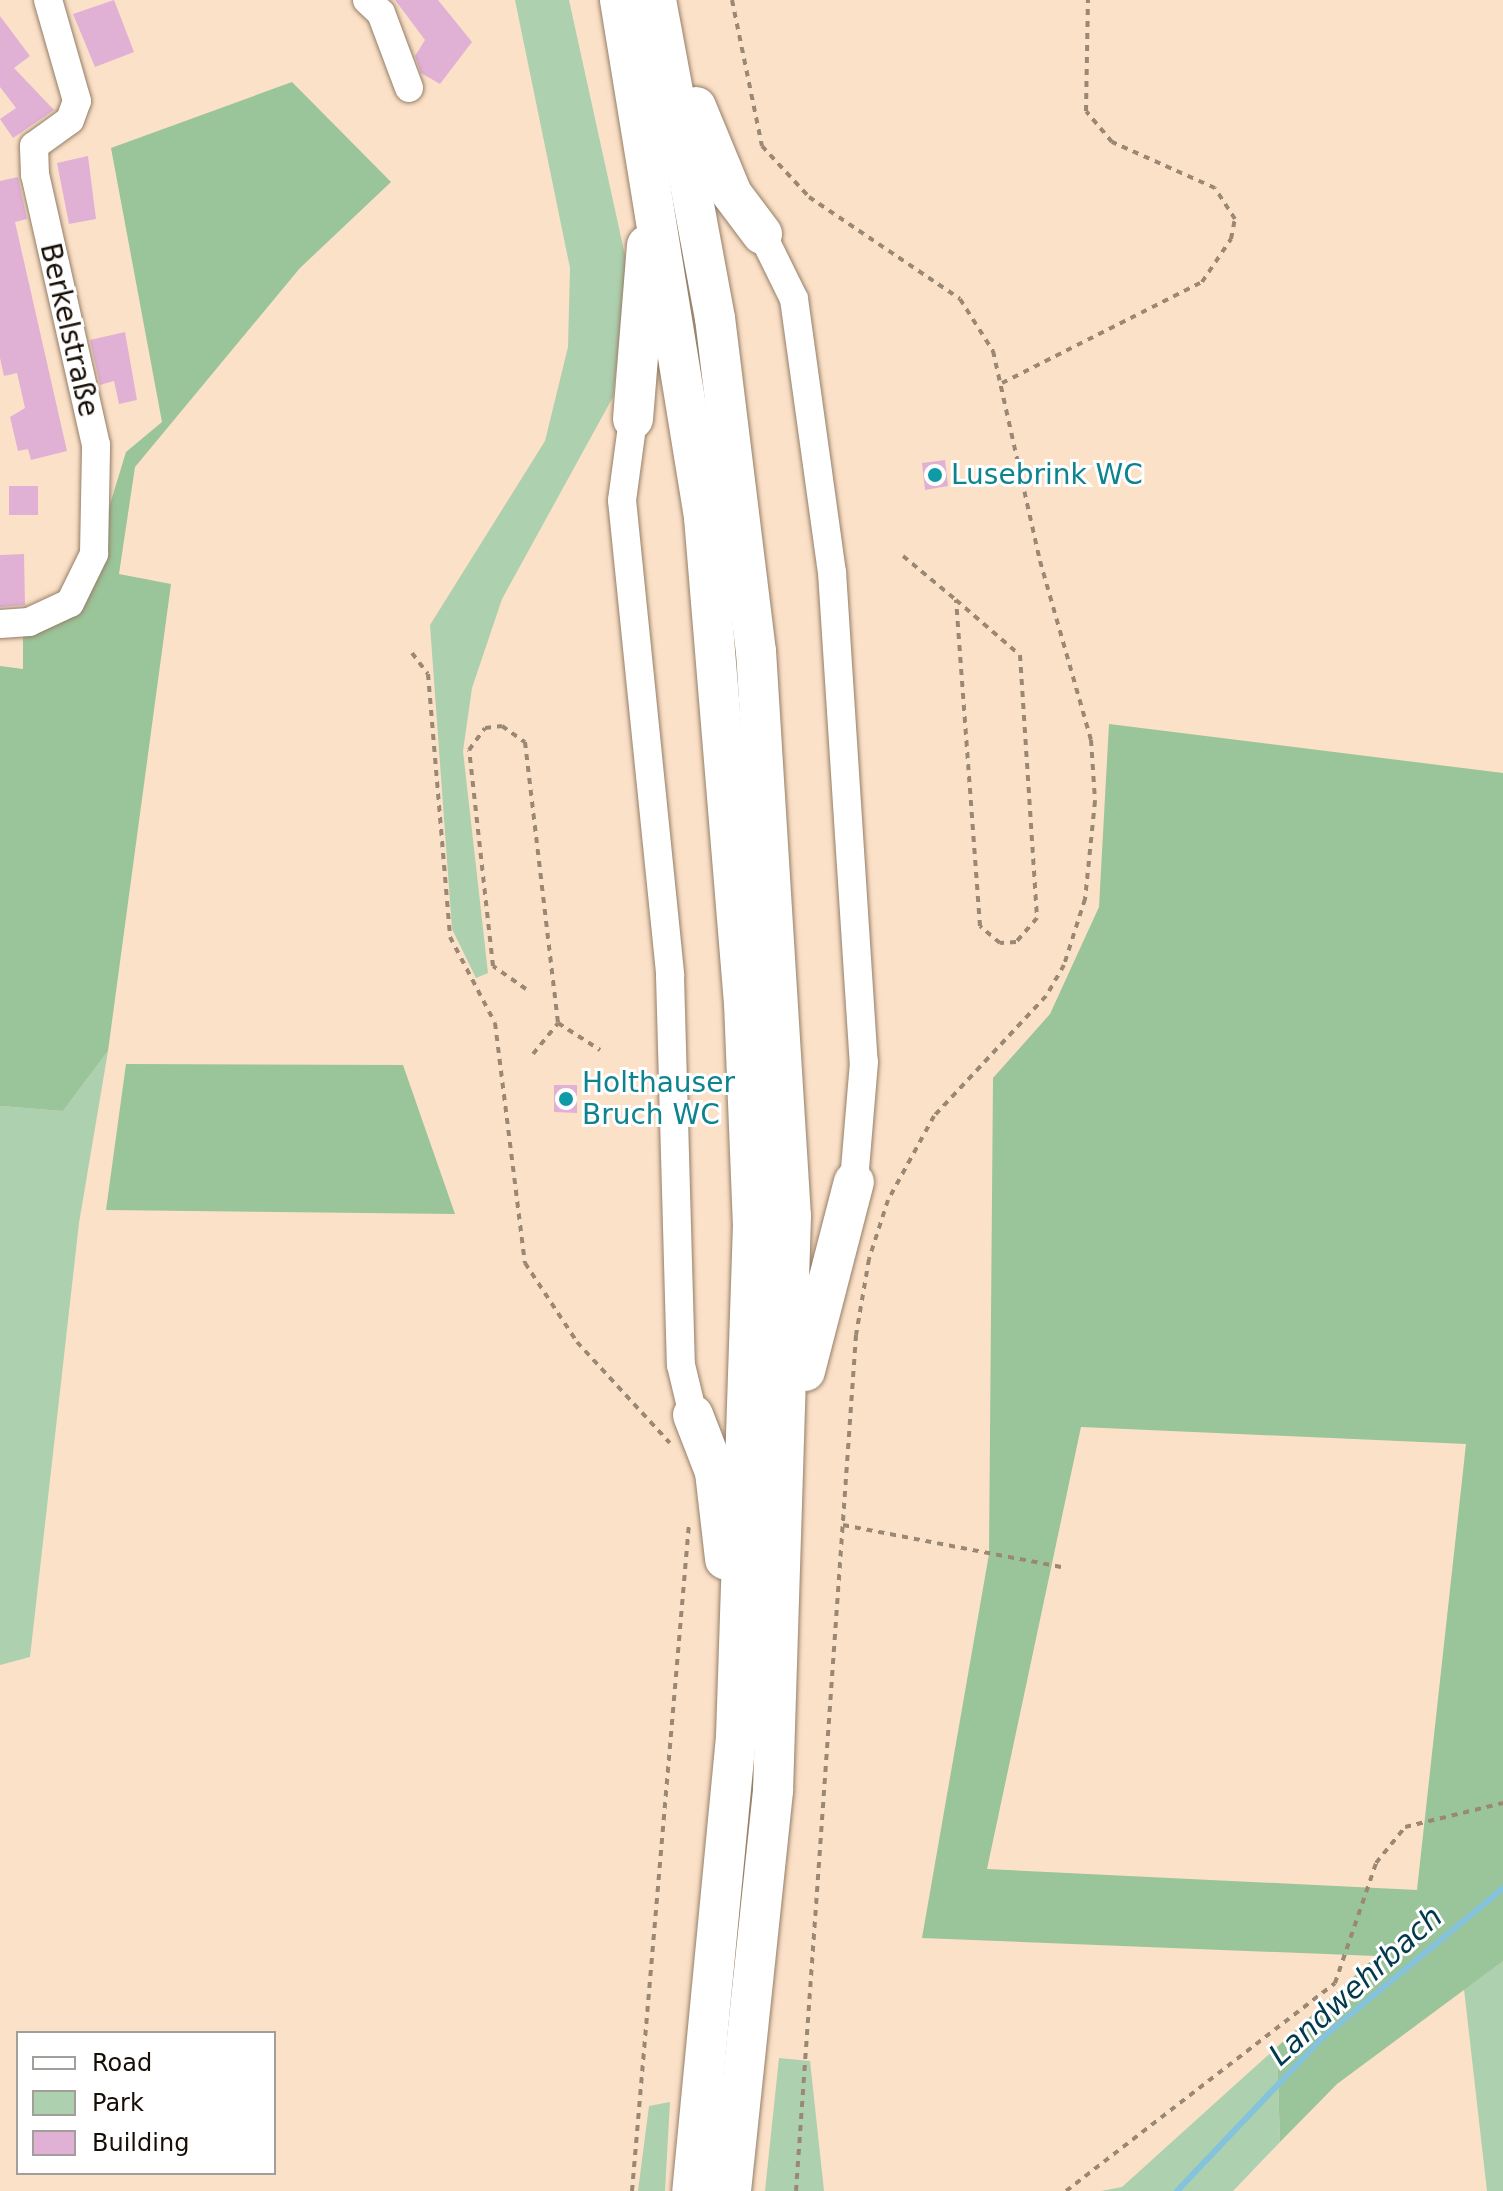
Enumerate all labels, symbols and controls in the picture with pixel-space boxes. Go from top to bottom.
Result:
street label: Berkelstraße [33,240,105,420]
place label: Lusebrink WC [951,458,1143,492]
marker: Lusebrink WC [926,466,944,484]
place label: Holthauser Bruch WC [582,1066,735,1132]
marker: Holthauser Bruch WC [557,1090,575,1108]
water label: Landwehrbach [1262,1899,1450,2073]
legend [16,2031,276,2175]
text: Road [92,2049,152,2077]
text: Park [92,2089,144,2117]
text: Building [92,2129,189,2157]

